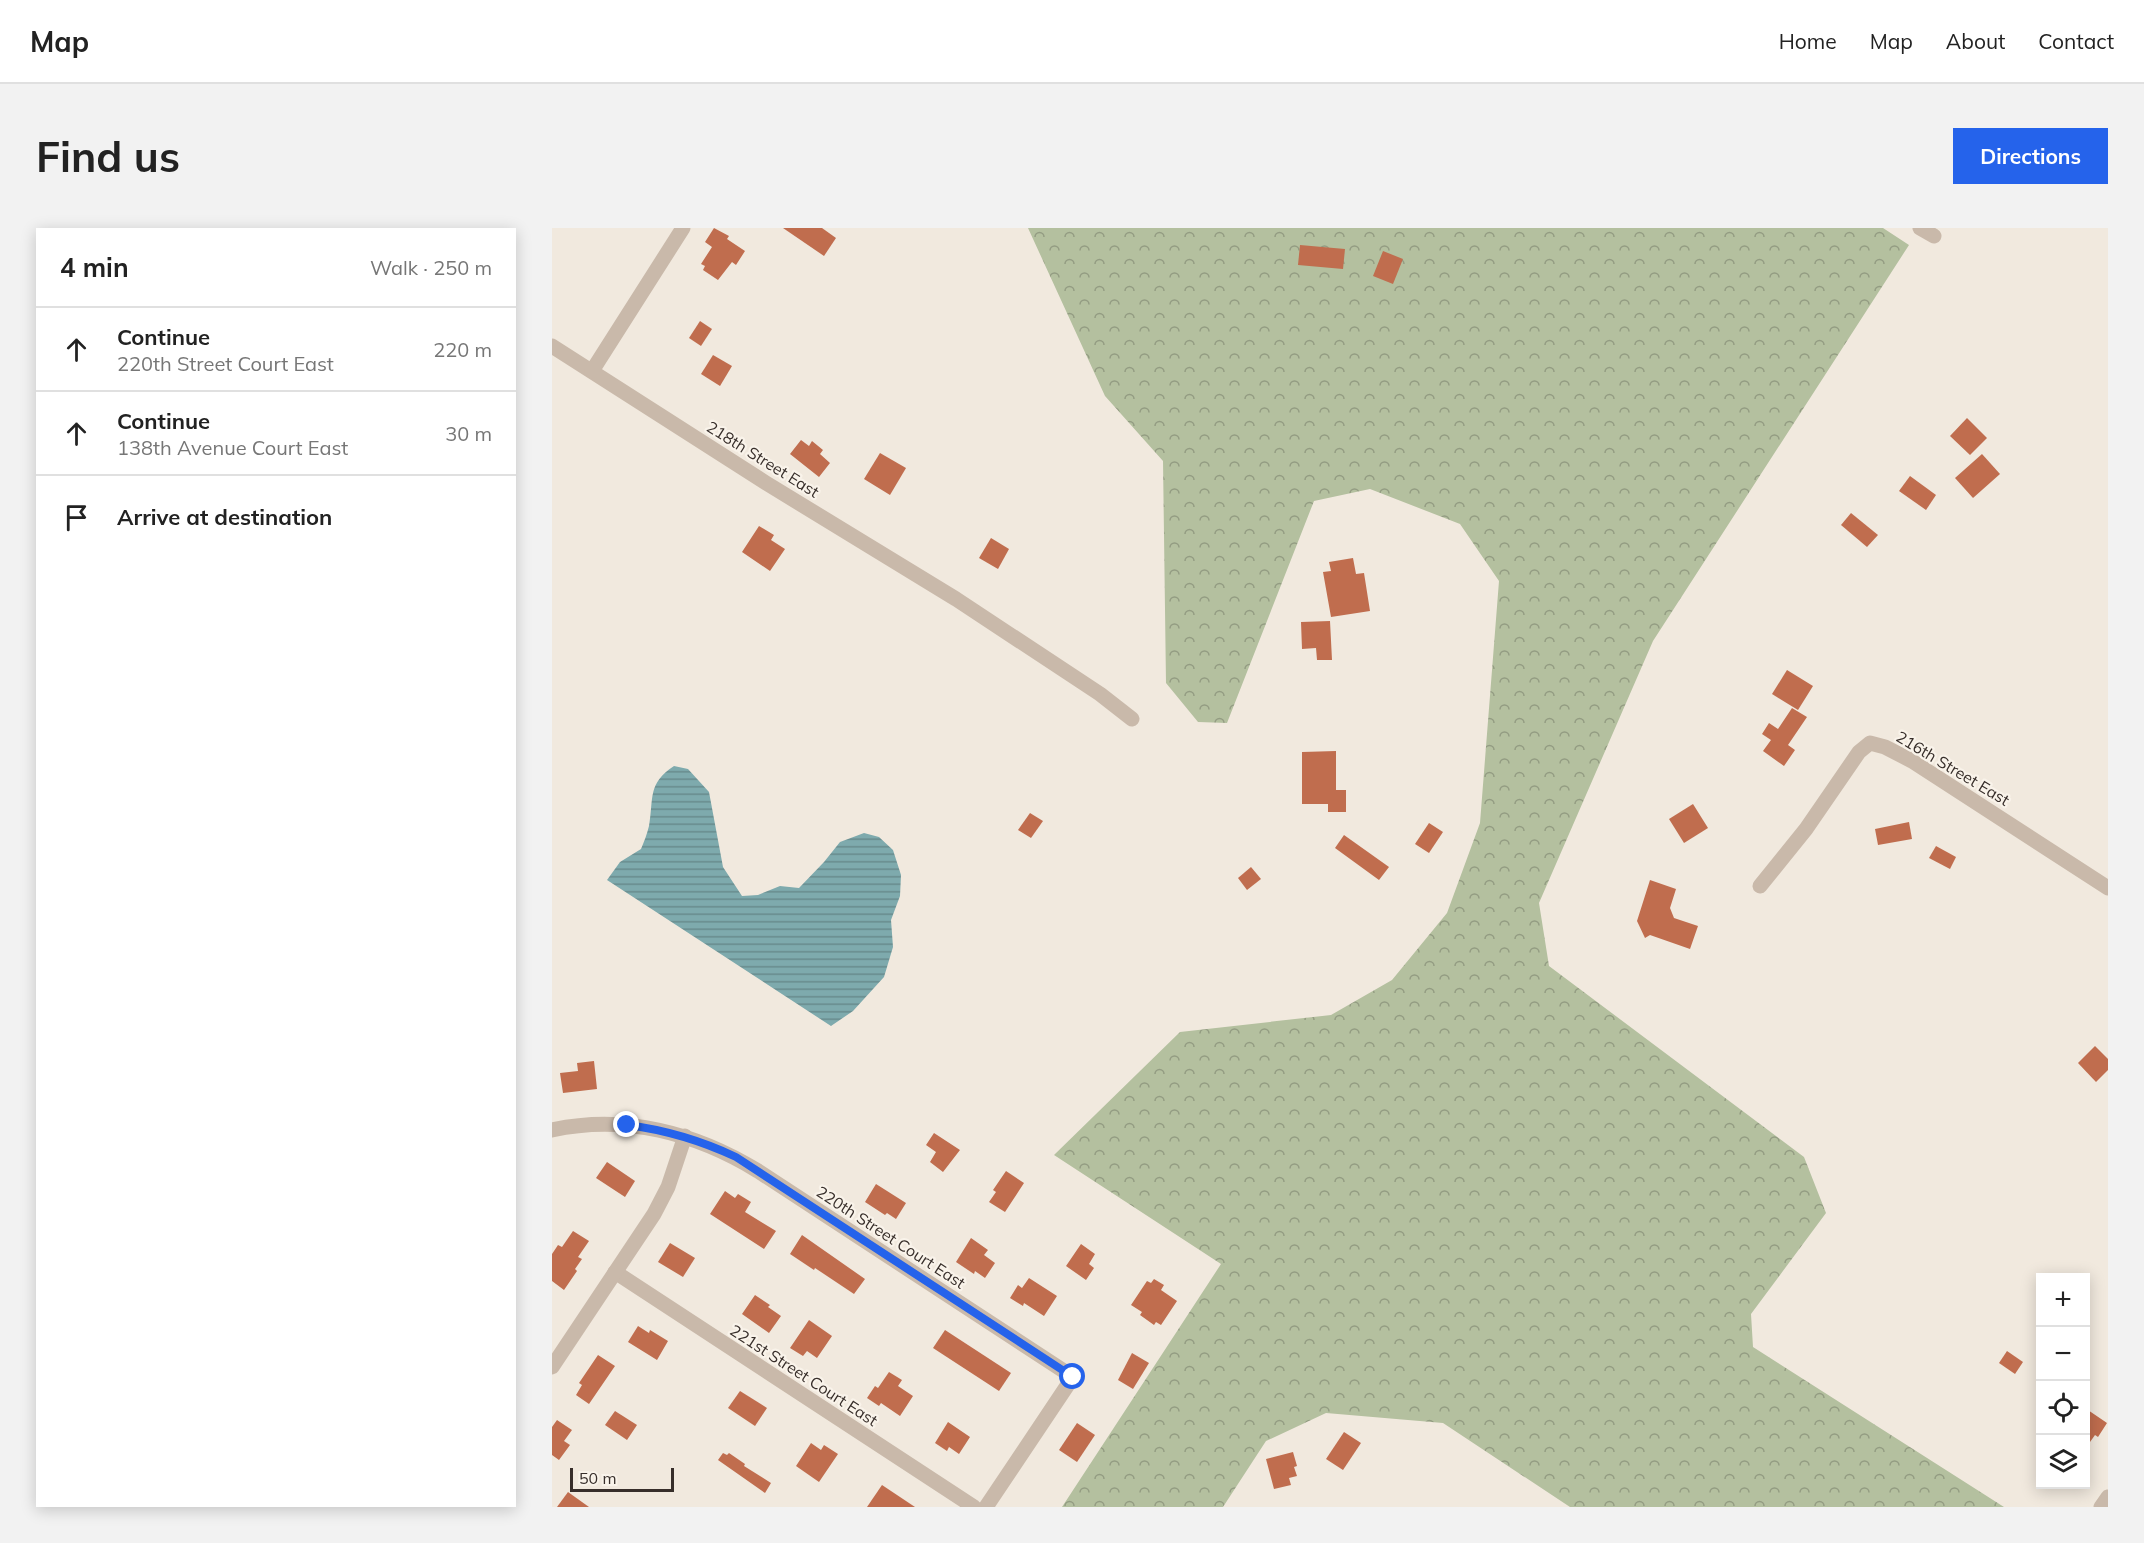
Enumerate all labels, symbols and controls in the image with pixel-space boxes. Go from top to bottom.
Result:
text: Map [30,24,89,59]
text: Home [1779,28,1837,54]
text: Map [1870,28,1913,54]
text: About [1946,28,2005,54]
text: Contact [2038,28,2114,54]
button: Directions [1953,128,2108,184]
text: Find us [36,130,180,183]
text: 4 min [60,251,129,284]
text: Walk · 250 m [370,255,492,280]
text: Continue [117,323,210,351]
icon: ahead [60,333,93,366]
text: 220 m [433,337,492,362]
text: 220th Street Court East [117,351,334,376]
text: Continue [117,407,210,435]
street label: 218th Street East [703,416,823,502]
icon: ahead [60,417,93,450]
text: 30 m [445,421,492,446]
text: 138th Avenue Court East [117,435,348,460]
icon: arrive [60,501,93,534]
text: Arrive at destination [117,503,332,531]
street label: 216th Street East [1893,726,2014,810]
route end [613,1111,639,1137]
street label: 220th Street Court East [813,1181,970,1293]
map controls [2036,1273,2090,1489]
button: + [2036,1273,2090,1327]
street label: 221st Street Court East [726,1320,882,1430]
button: − [2036,1327,2090,1381]
route start [1059,1363,1085,1389]
button: locate [2036,1381,2090,1435]
button: layers [2036,1435,2090,1489]
scale bar [570,1465,674,1492]
text: 50 m [579,1468,616,1488]

